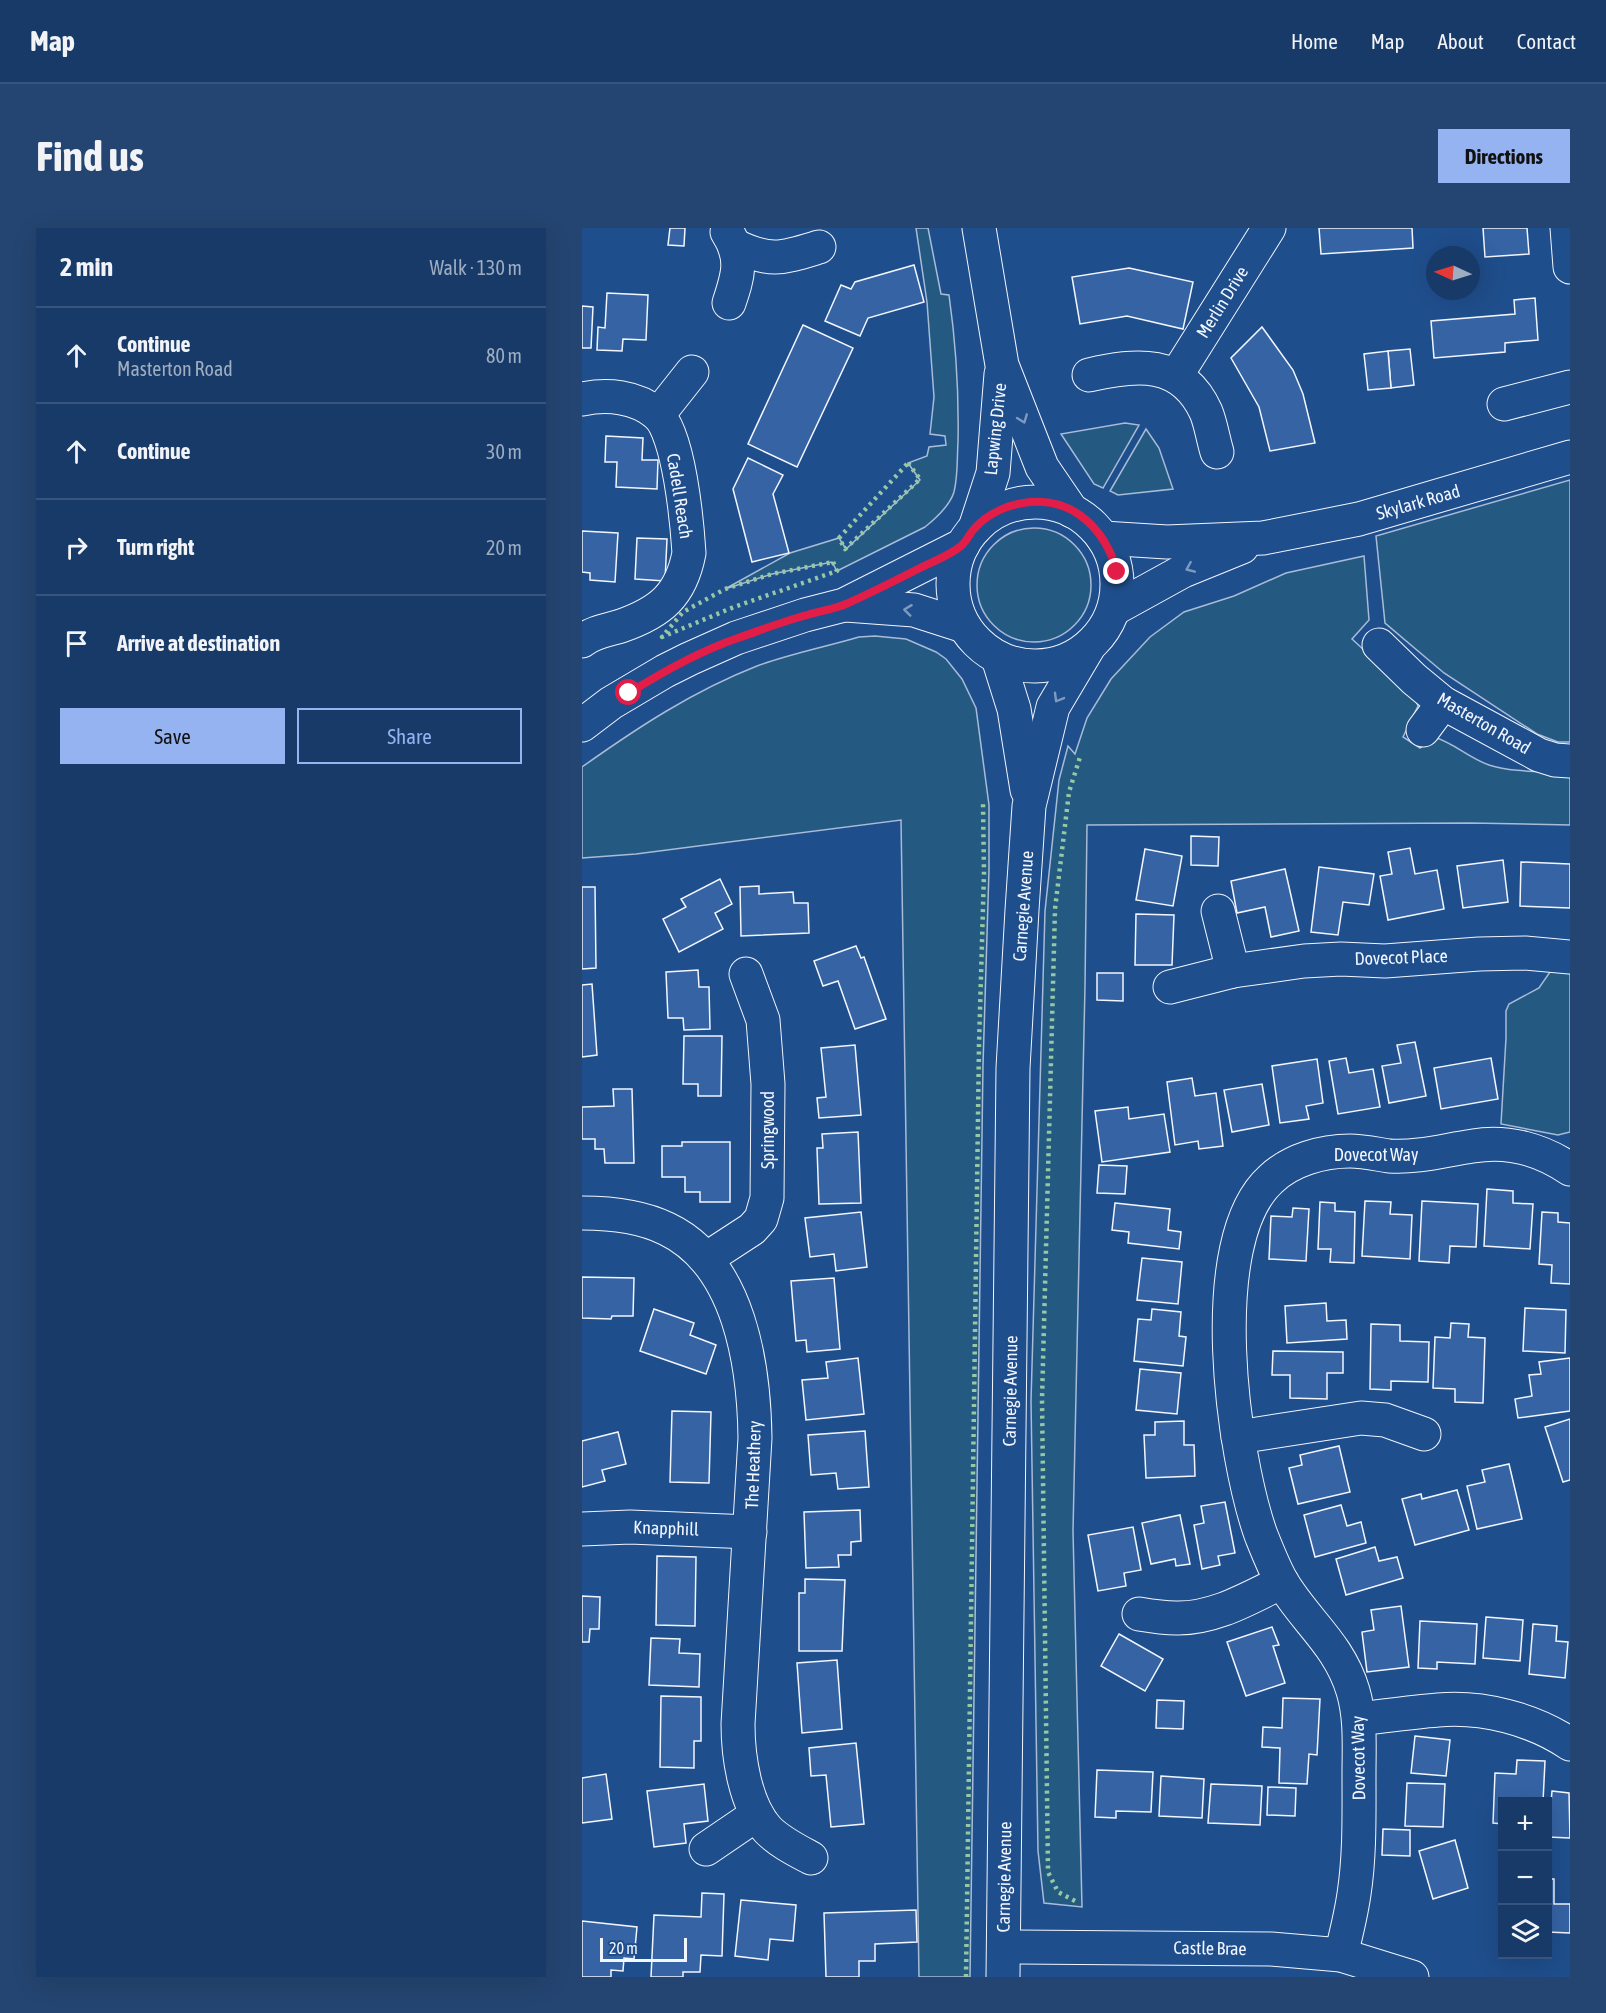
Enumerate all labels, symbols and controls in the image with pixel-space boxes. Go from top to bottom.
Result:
text: Map [30,25,75,57]
text: Home [1291,29,1338,53]
text: Map [1371,29,1405,53]
text: About [1438,29,1484,53]
text: Contact [1517,29,1576,53]
button: Directions [1438,129,1570,183]
text: Find us [36,132,144,180]
north arrow [1426,246,1480,300]
text: 2 min [60,252,113,282]
text: Walk · 130 m [430,256,522,279]
street label: Merlin Drive [1192,262,1252,342]
text: Continue [117,331,191,357]
icon: ahead [60,339,93,372]
text: 80 m [486,344,522,367]
text: Masterton Road [117,357,233,380]
street label: Lapwing Drive [980,382,1010,476]
one-way arrow [1016,414,1029,424]
icon: ahead [60,435,93,468]
text: Continue [117,438,191,464]
text: 30 m [486,440,522,463]
street label: Cadell Reach [663,452,697,540]
street label: Skylark Road [1374,480,1462,524]
icon: right [60,531,93,564]
text: Turn right [117,534,194,560]
text: 20 m [486,536,522,559]
route end [1103,558,1129,584]
one-way arrow [1185,561,1196,573]
one-way arrow [903,604,912,617]
icon: arrive [60,627,93,660]
text: Arrive at destination [117,630,280,656]
route start [615,679,641,705]
street label: Masterton Road [1434,688,1534,758]
one-way arrow [1054,692,1065,702]
button: Save [60,708,285,764]
button: Share [297,708,522,764]
street label: Carnegie Avenue [1009,850,1037,962]
street label: Dovecot Place [1354,945,1448,969]
street label: Springwood [757,1091,778,1169]
street label: Dovecot Way [1334,1144,1418,1165]
street label: Carnegie Avenue [999,1335,1021,1447]
street label: The Heathery [741,1420,765,1510]
street label: Knapphill [633,1516,699,1540]
street label: Dovecot Way [1347,1715,1369,1801]
map controls [1498,1797,1552,1959]
button: + [1498,1797,1552,1851]
street label: Carnegie Avenue [993,1821,1015,1933]
button: − [1498,1851,1552,1905]
button: layers [1498,1905,1552,1959]
scale bar [600,1935,687,1962]
street label: Castle Brae [1173,1937,1247,1959]
text: 20 m [609,1939,638,1957]

